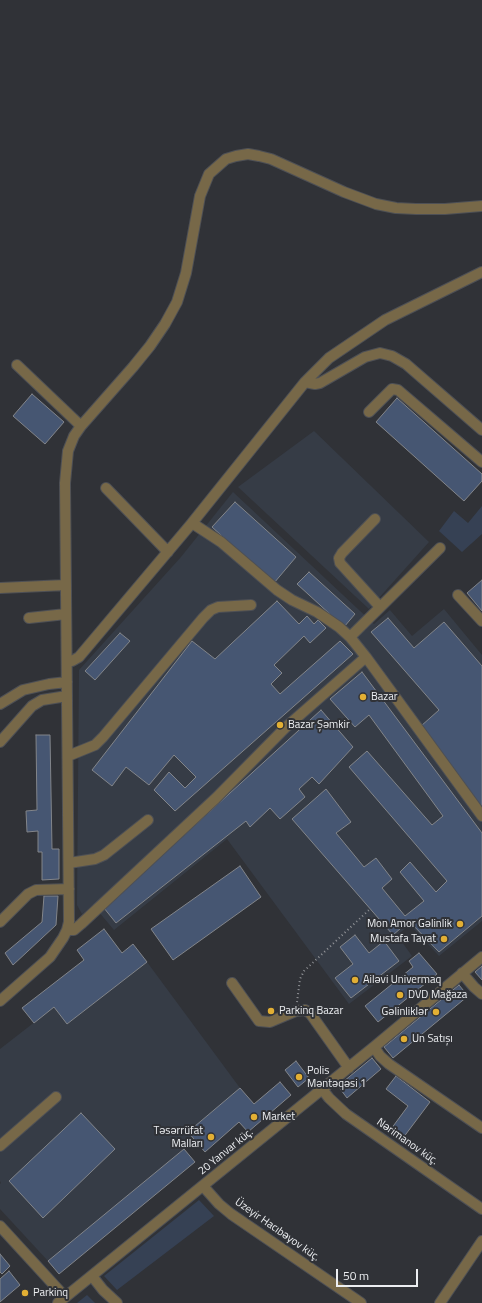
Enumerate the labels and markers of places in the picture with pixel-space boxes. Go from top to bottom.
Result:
place label: Bazar [371,690,398,704]
marker: Bazar [358,692,368,702]
place label: Bazar Şəmkir [288,718,350,732]
marker: Bazar Şəmkir [275,720,285,730]
place label: Mon Amor Gəlinlik [367,917,452,931]
marker: Mon Amor Gəlinlik [455,919,465,929]
place label: Mustafa Tayat [370,932,436,946]
marker: Mustafa Tayat [439,934,449,944]
place label: Ailəvi Univermaq [363,973,441,987]
marker: Ailəvi Univermaq [350,975,360,985]
place label: DVD Mağaza [408,988,467,1002]
marker: DVD Mağaza [395,990,405,1000]
place label: Parkinq Bazar [279,1004,343,1018]
place label: Gəlinliklər [382,1005,428,1019]
marker: Parkinq Bazar [266,1006,276,1016]
marker: Gəlinliklər [431,1007,441,1017]
place label: Un Satışı [412,1032,453,1046]
marker: Un Satışı [399,1034,409,1044]
place label: Polis Məntəqəsi 1 [307,1064,366,1090]
marker: Polis Məntəqəsi 1 [294,1072,304,1082]
place label: Market [262,1110,295,1124]
marker: Market [249,1112,259,1122]
place label: Təsərrüfat Malları [153,1124,203,1150]
marker: Təsərrüfat Malları [206,1132,216,1142]
place label: Parkinq [33,1286,68,1300]
marker: Parkinq [20,1288,30,1298]

